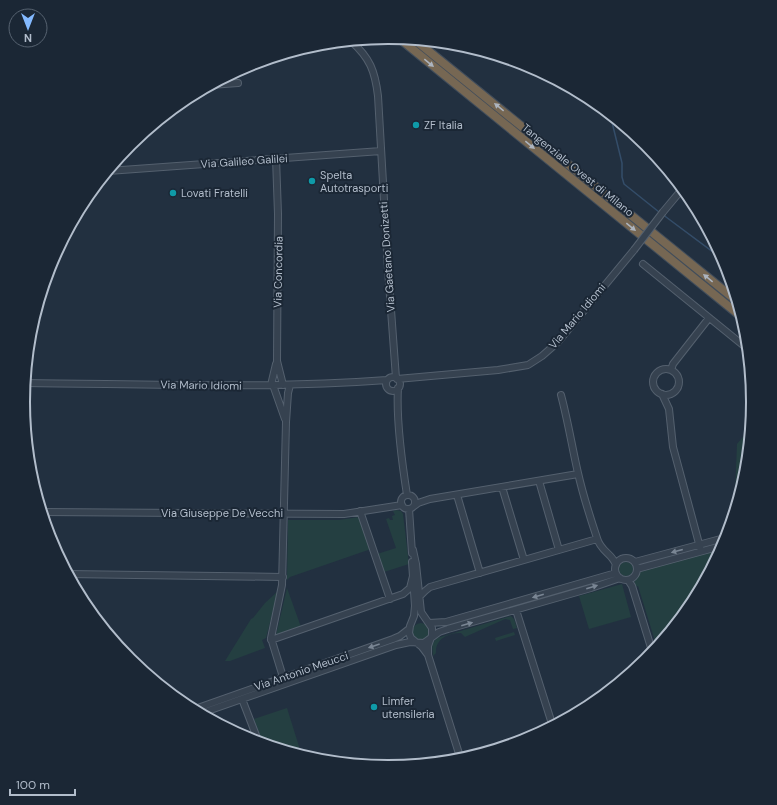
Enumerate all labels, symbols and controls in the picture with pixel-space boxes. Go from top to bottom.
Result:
north arrow [8,8,48,48]
text: N [24,31,32,45]
one-way arrow [423,58,434,67]
one-way arrow [493,103,504,112]
place label: ZF Italia [424,118,463,132]
marker: ZF Italia [411,120,421,130]
street label: Tangenziale Ovest di Milano [519,121,637,219]
one-way arrow [524,140,535,149]
street label: Via Galileo Galilei [200,151,288,171]
place label: Spelta Autotrasporti [320,168,388,195]
marker: Spelta Autotrasporti [307,176,317,186]
place label: Lovati Fratelli [181,186,248,200]
marker: Lovati Fratelli [168,188,178,198]
street label: Via Gaetano Donizetti [376,201,398,313]
one-way arrow [625,222,636,231]
street label: Via Concordia [270,236,286,308]
one-way arrow [703,273,713,282]
street label: Via Mario Idiomi [545,280,609,352]
street label: Via Mario Idiomi [160,377,242,393]
street label: Via Giuseppe De Vecchi [161,506,283,520]
one-way arrow [671,548,683,554]
one-way arrow [587,584,599,590]
one-way arrow [532,593,544,599]
one-way arrow [462,621,474,627]
one-way arrow [368,643,380,649]
street label: Via Antonio Meucci [252,648,350,694]
place label: Limfer utensileria [382,694,435,721]
marker: Limfer utensileria [369,702,379,712]
scale bar [10,771,75,797]
text: 100 m [16,777,50,793]

